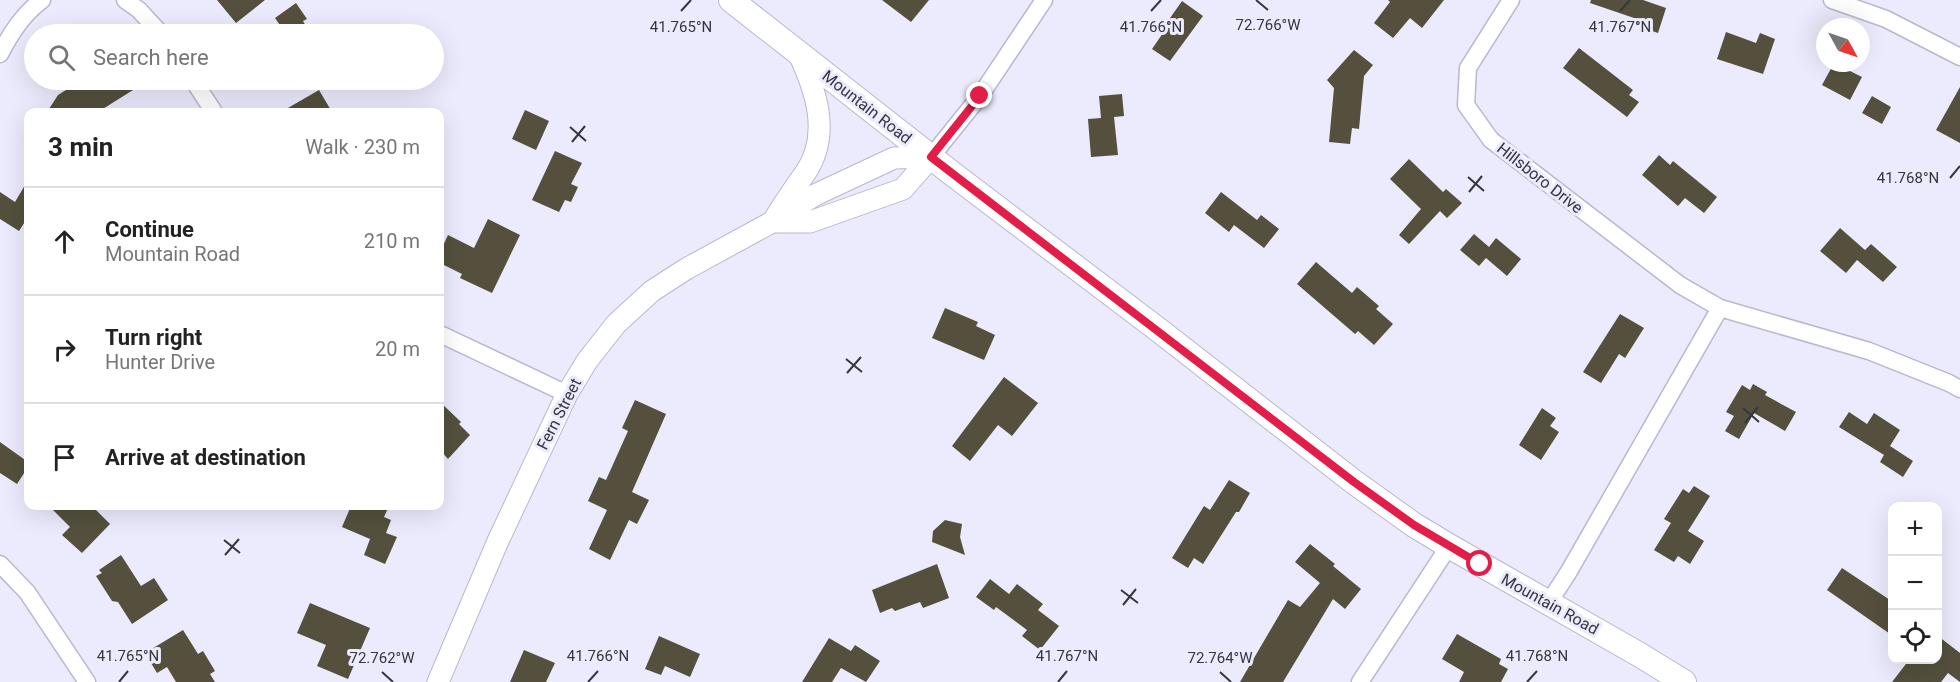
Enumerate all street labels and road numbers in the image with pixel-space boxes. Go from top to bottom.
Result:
street label: Mountain Road [819,66,915,148]
street label: Hillsboro Drive [1493,139,1587,217]
street label: Fern Street [533,375,585,453]
street label: Mountain Road [1498,569,1602,639]

